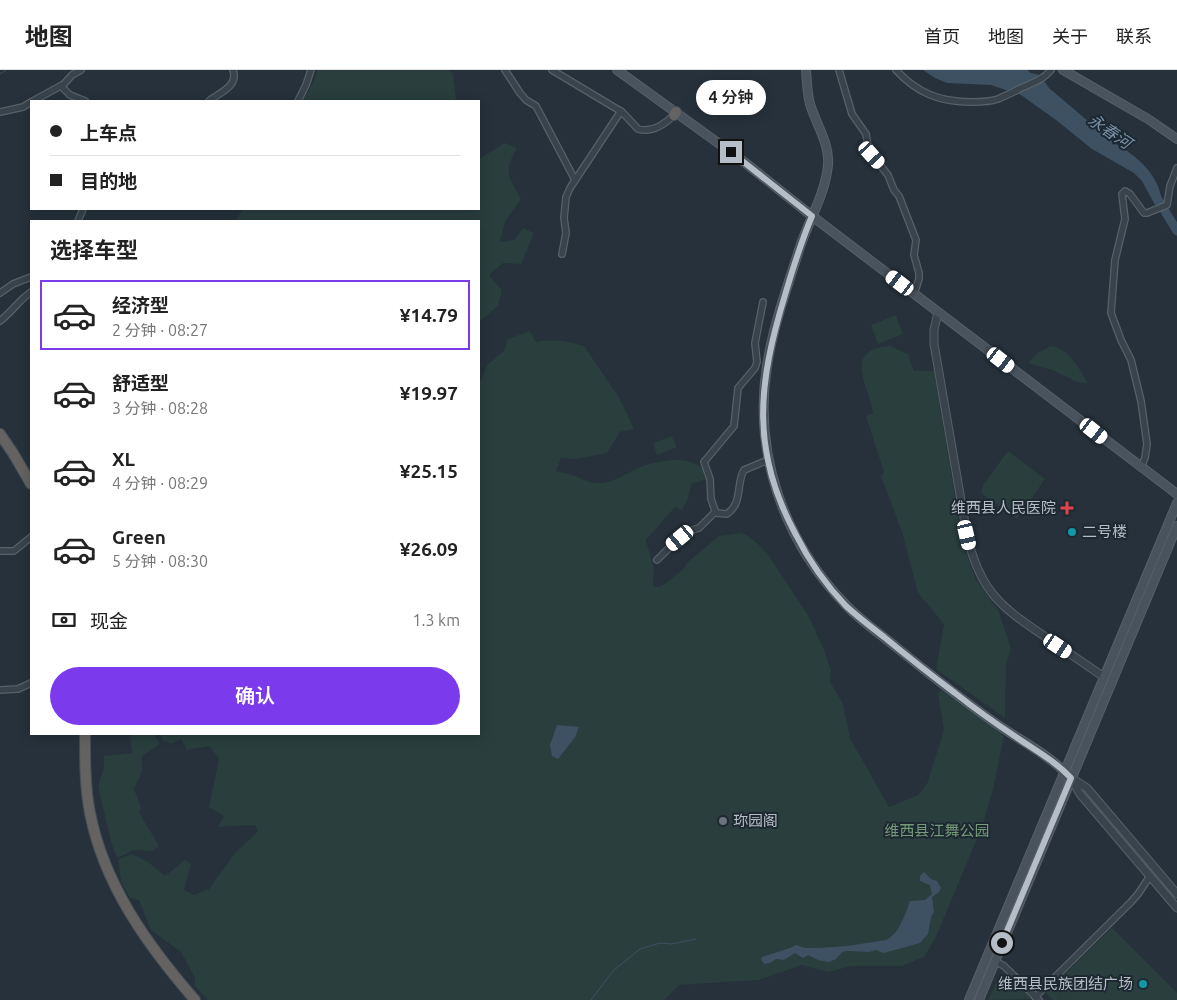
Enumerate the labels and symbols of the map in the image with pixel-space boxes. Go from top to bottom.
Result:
callout: 4 分钟 [696,79,766,114]
water label: 永春河 [1085,110,1137,154]
car [856,139,887,171]
route end [720,141,742,163]
car [883,268,916,298]
car [984,345,1017,375]
car [1077,416,1110,446]
place label: 维西县人民医院 [951,499,1056,516]
marker: 维西县人民医院 [1060,501,1074,515]
car [956,519,977,551]
car [663,523,696,553]
place label: 二号楼 [1082,523,1127,540]
marker: 二号楼 [1066,526,1078,538]
car [1041,631,1074,661]
place label: 珎园阁 [733,812,778,829]
marker: 珎园阁 [717,815,729,827]
park label: 维西县江舞公园 [884,822,990,839]
route start [991,932,1013,954]
place label: 维西县民族团结广场 [998,975,1133,992]
marker: 维西县民族团结广场 [1137,978,1149,990]

